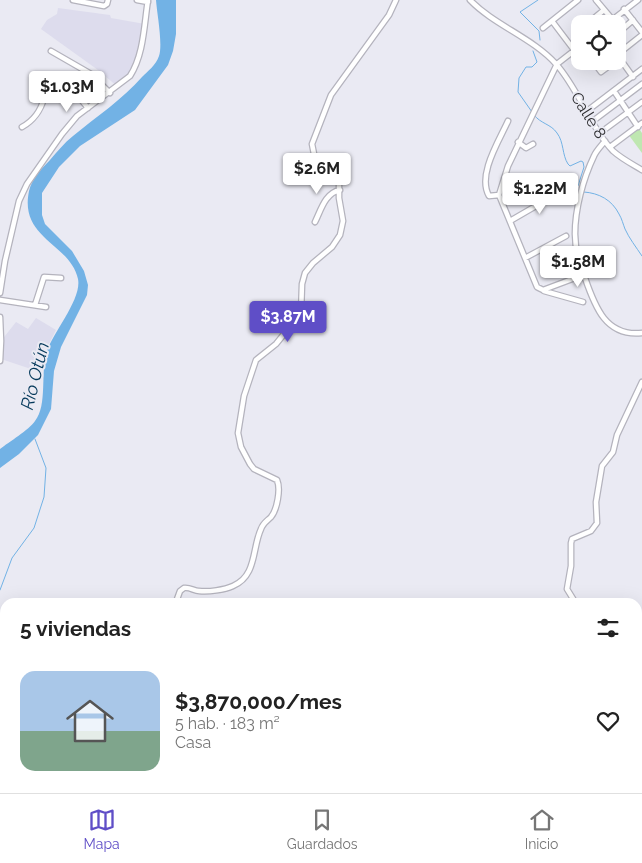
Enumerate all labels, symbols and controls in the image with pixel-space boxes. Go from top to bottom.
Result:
map controls [571,15,626,70]
button: locate [571,15,626,70]
pin: $1.03M [26,70,108,113]
text: $1.03M [40,77,94,96]
street label: Calle 8 [567,88,610,142]
pin: $2.6M [282,152,352,195]
text: $2.6M [294,159,340,178]
pin: $1.22M [499,172,581,215]
text: $1.22M [513,179,567,198]
pin: $1.58M [537,246,619,288]
text: $1.58M [551,252,605,271]
pin: $3.87M [247,300,329,343]
text: $3.87M [260,307,316,326]
water label: Río Otún [16,340,53,412]
icon: filters [594,614,622,642]
text: 5 viviendas [20,616,131,641]
text: $3,870,000/mes [175,689,342,714]
icon: home [60,691,120,751]
icon: heart [594,707,622,735]
text: 5 hab. · 183 m² [175,714,280,733]
text: Casa [175,733,211,752]
tab: Mapa [84,806,120,852]
tab: Guardados [287,806,358,852]
tab: Inicio [525,806,558,852]

